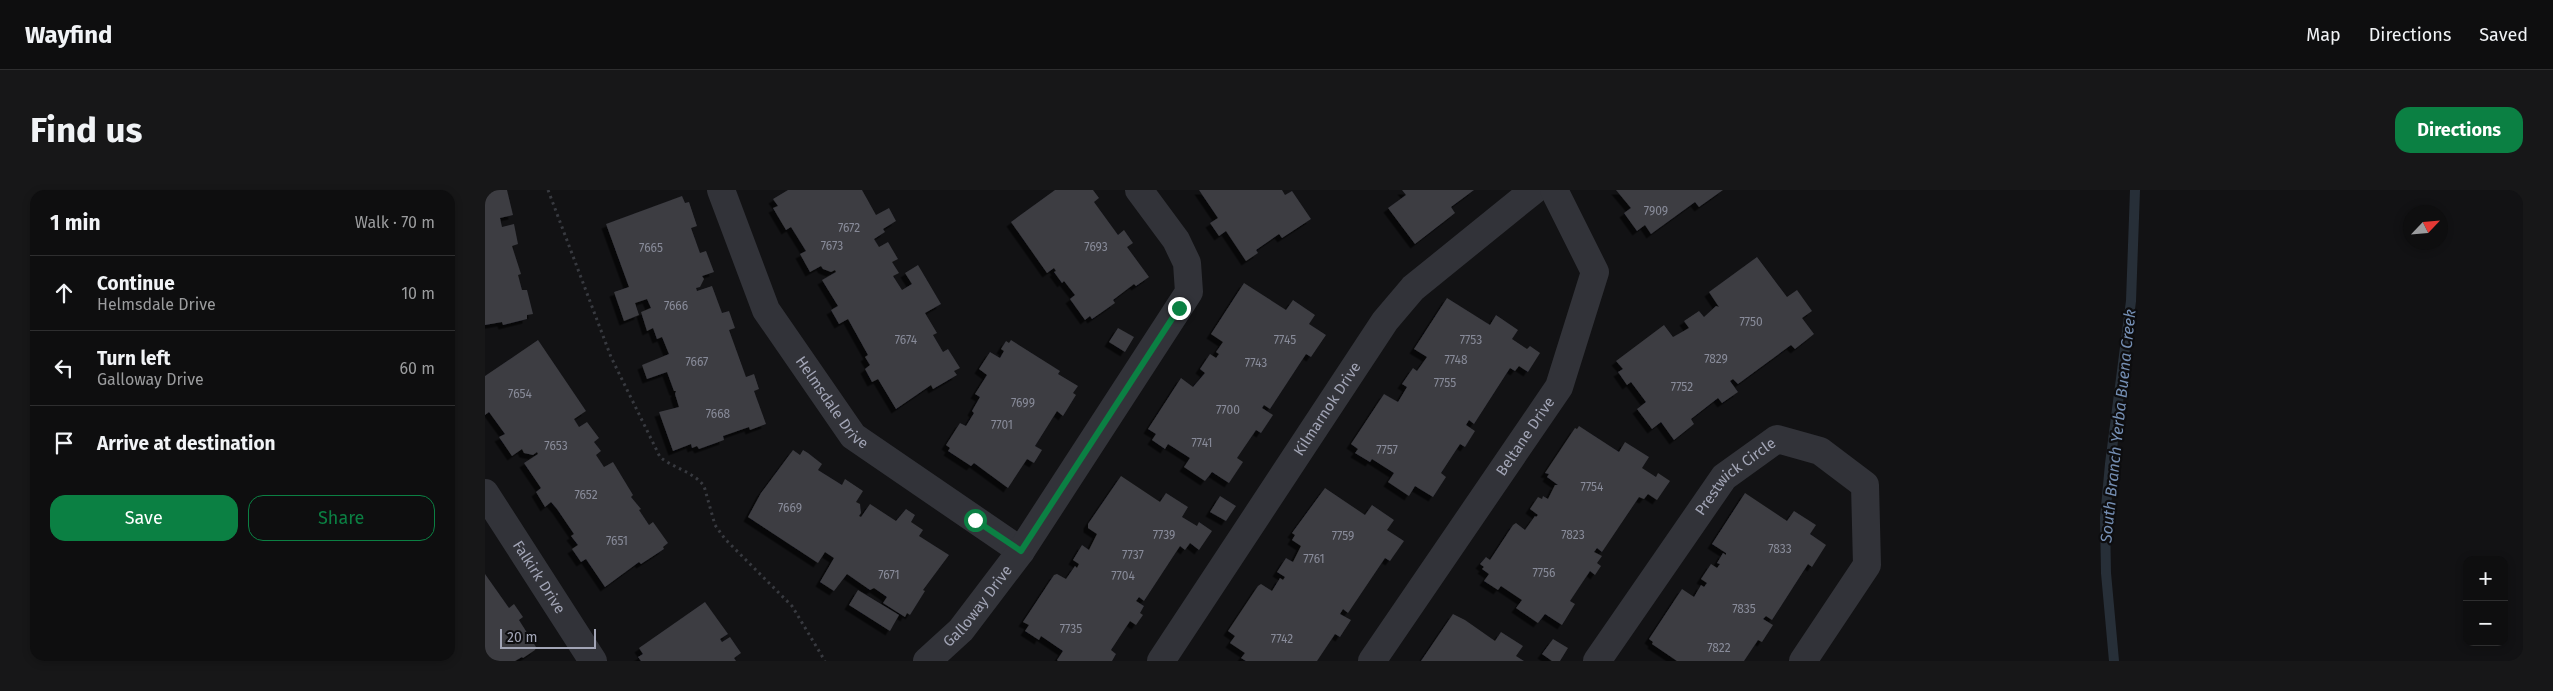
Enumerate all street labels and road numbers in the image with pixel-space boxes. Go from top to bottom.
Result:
street label: Helmsdale Drive [792,353,872,453]
street label: Kilmarnok Drive [1290,358,1365,459]
street label: Beltane Drive [1492,394,1559,479]
street label: Prestwick Circle [1691,434,1779,519]
street label: Falkirk Drive [509,537,569,617]
street label: Galloway Drive [939,562,1016,651]

